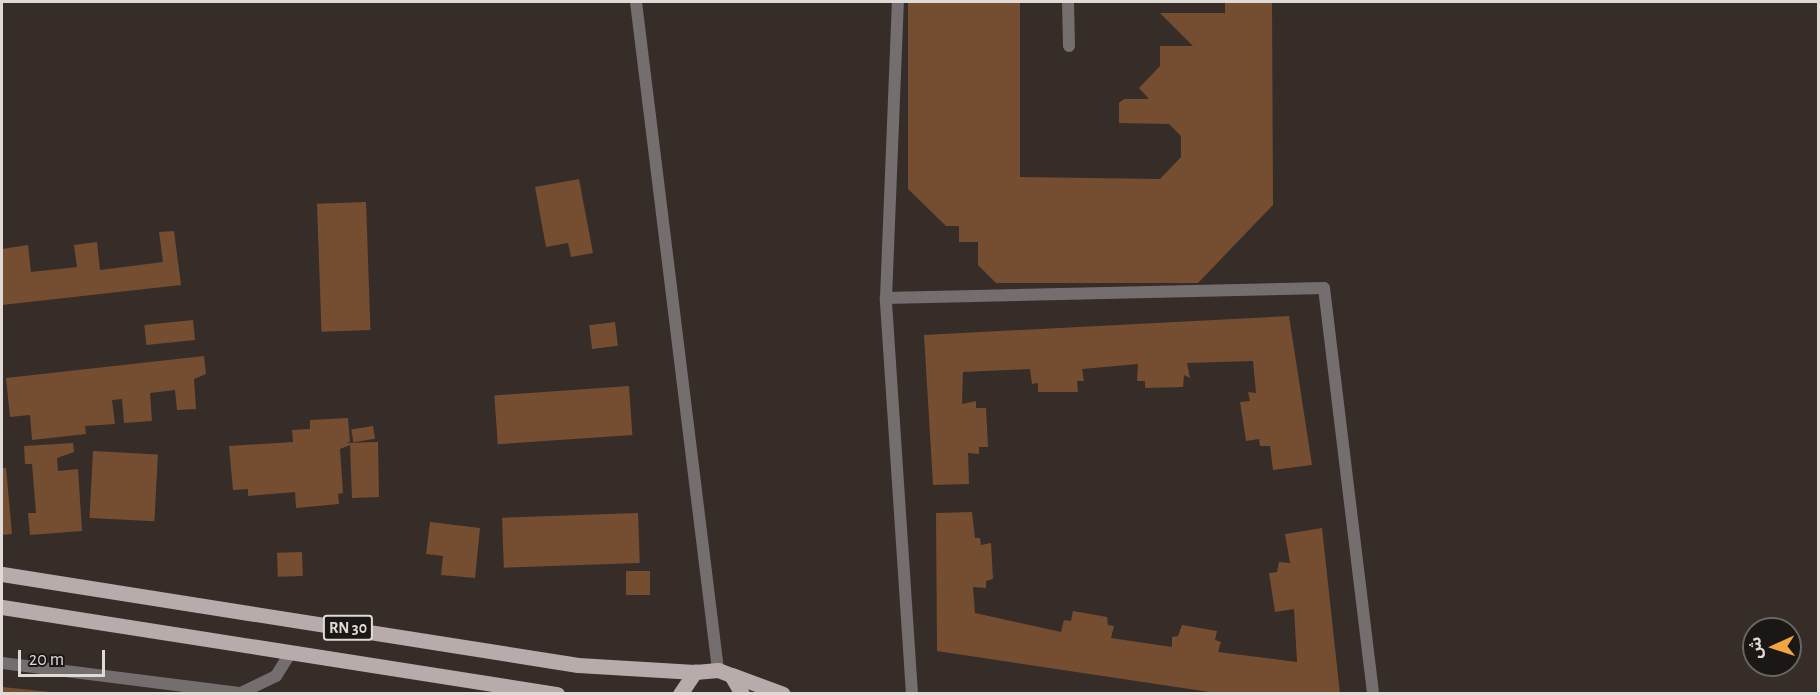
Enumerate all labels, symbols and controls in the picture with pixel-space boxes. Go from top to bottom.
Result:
road number: RN 30 [322,615,374,641]
north arrow [1742,617,1802,677]
text: ش [1747,636,1765,659]
scale bar [21,638,108,676]
text: 20 m [29,651,64,669]

